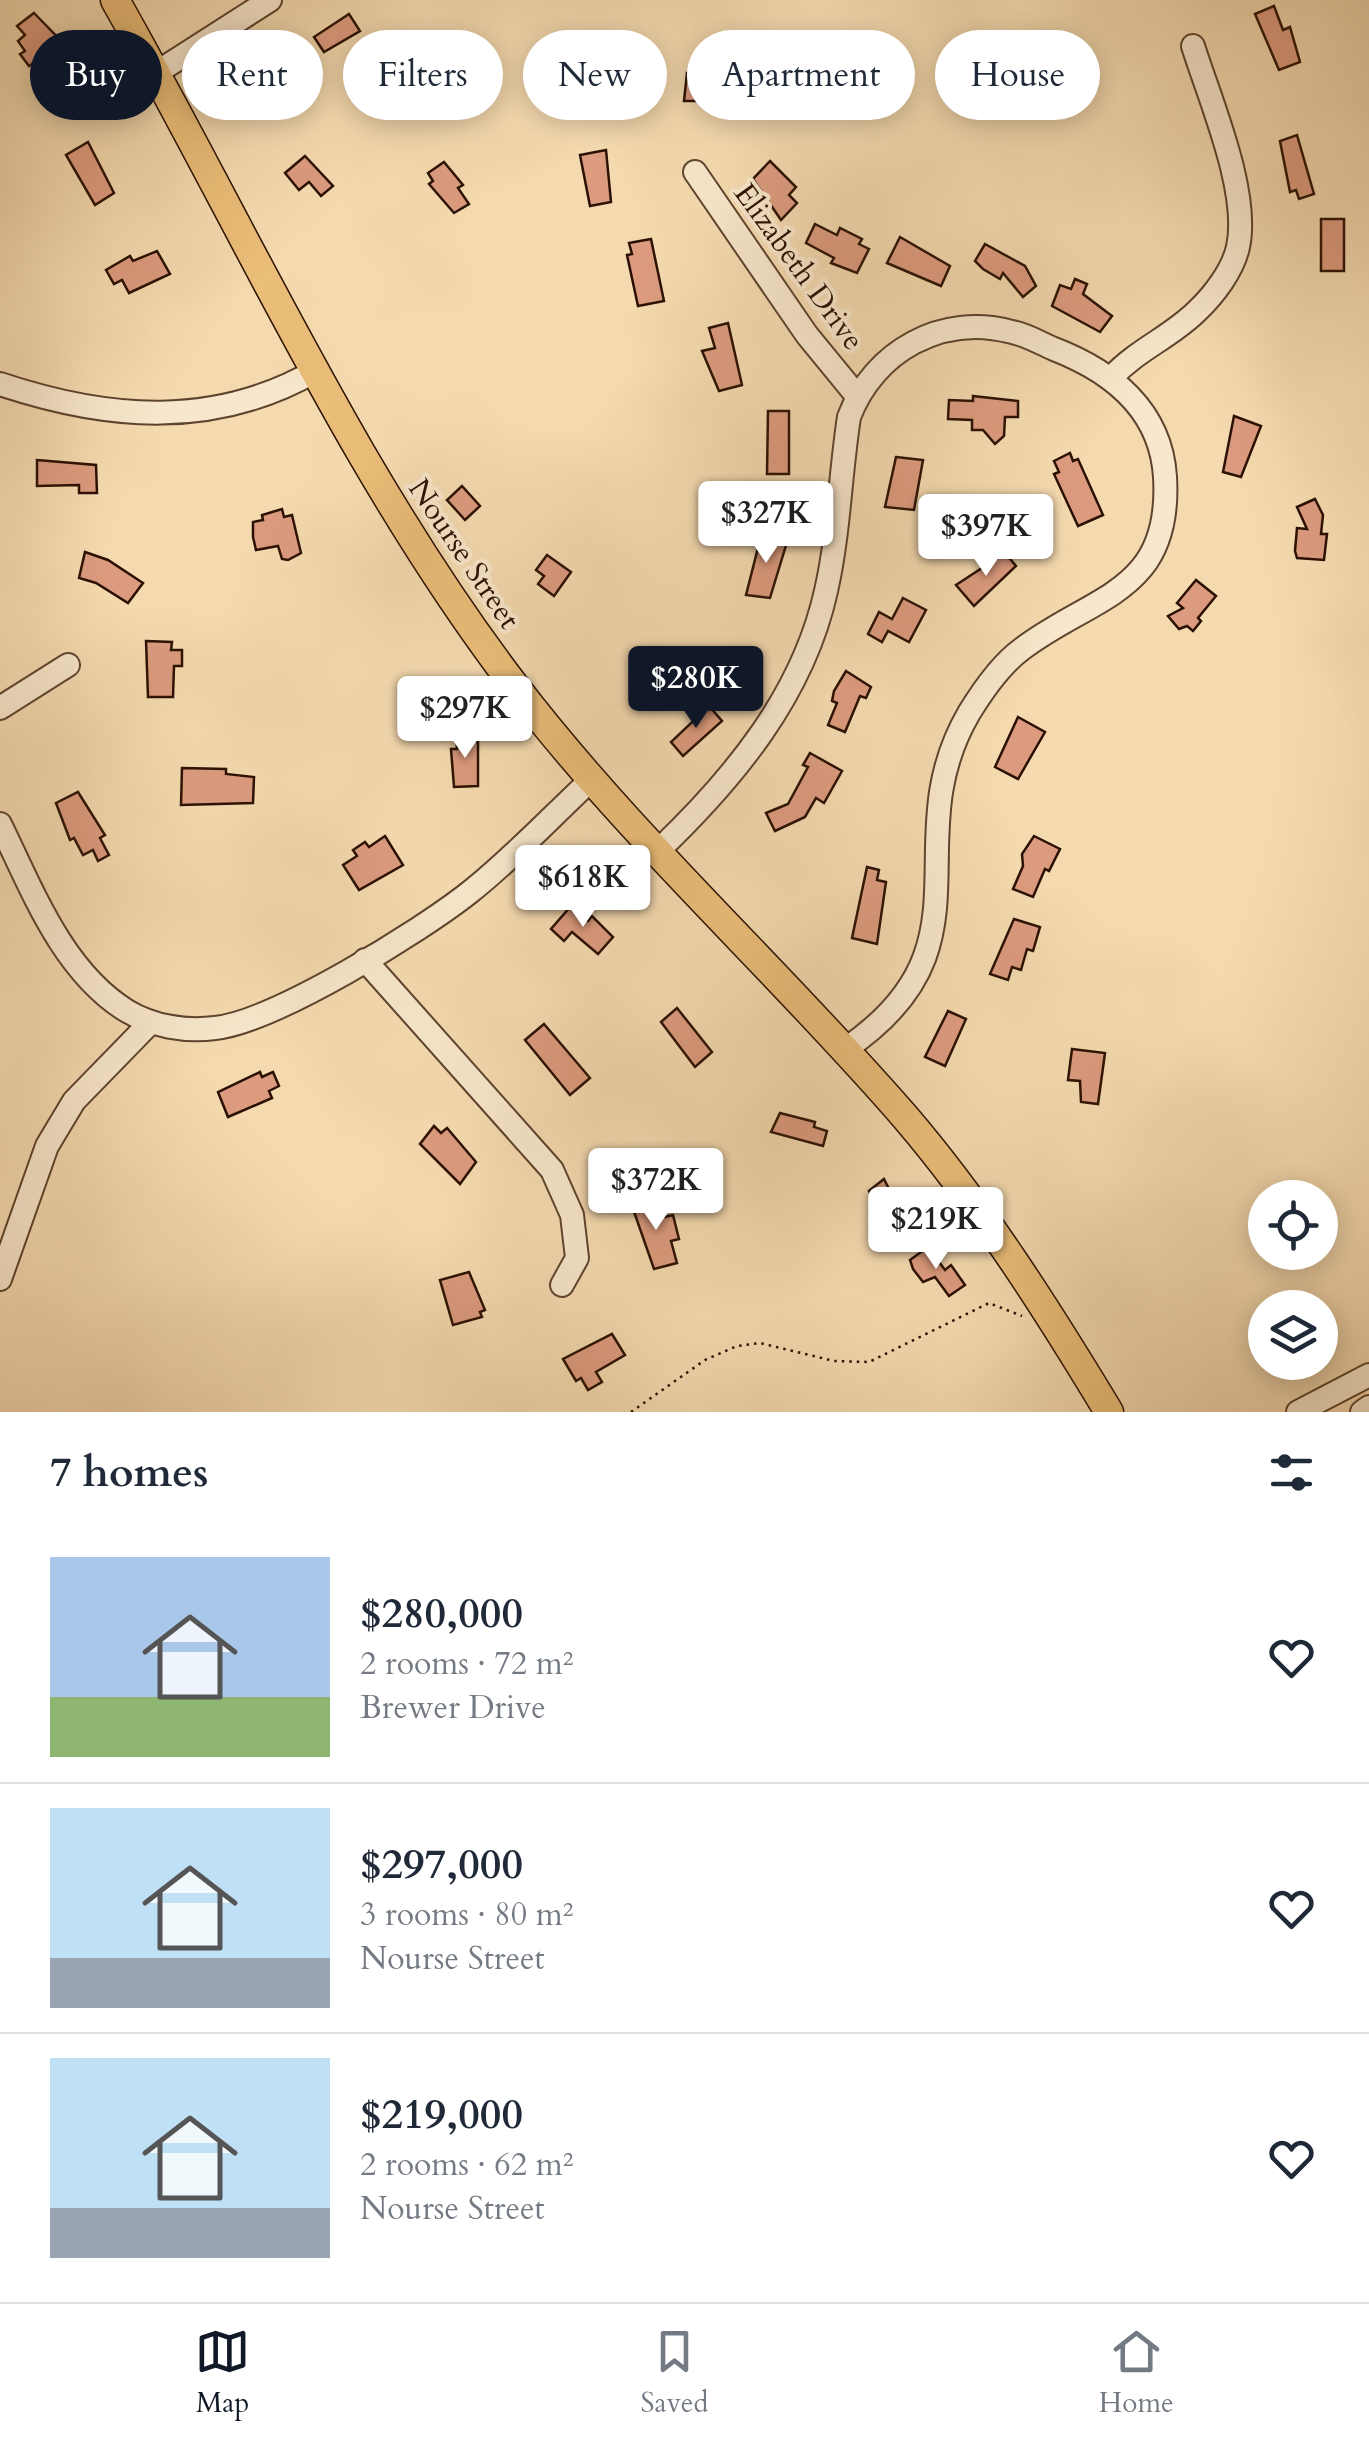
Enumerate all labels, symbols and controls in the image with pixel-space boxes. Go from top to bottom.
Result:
chip: Buy [30,30,162,120]
chip: Rent [182,30,323,120]
chip: Filters [343,30,503,120]
chip: New [523,30,667,120]
chip: Apartment [687,30,915,120]
chip: House [935,30,1100,120]
street label: Elizabeth Drive [724,175,874,359]
street label: Nourse Street [399,471,530,638]
pin: $327K [696,481,836,566]
text: $327K [720,491,812,535]
pin: $397K [916,494,1056,579]
text: $397K [940,504,1032,548]
pin: $280K [626,646,766,731]
text: $280K [650,656,742,700]
pin: $297K [395,676,535,761]
text: $297K [419,686,511,730]
pin: $618K [513,845,653,930]
text: $618K [537,855,629,899]
pin: $372K [586,1148,726,1233]
text: $372K [610,1158,702,1202]
map controls [1248,1180,1338,1380]
button: locate [1248,1180,1338,1270]
pin: $219K [866,1187,1006,1272]
text: $219K [890,1197,982,1241]
button: layers [1248,1290,1338,1380]
text: 7 homes [50,1444,208,1501]
icon: filters [1264,1445,1319,1500]
text: $280,000 [360,1585,523,1642]
icon: home [130,1597,250,1717]
icon: heart [1264,1630,1319,1685]
text: 2 rooms · 72 m² [360,1642,573,1686]
text: Brewer Drive [360,1686,546,1730]
text: $297,000 [360,1836,523,1893]
icon: home [130,1848,250,1968]
icon: heart [1264,1881,1319,1936]
text: 3 rooms · 80 m² [360,1893,573,1937]
text: Nourse Street [360,1937,545,1981]
text: $219,000 [360,2086,523,2143]
icon: home [130,2098,250,2218]
icon: heart [1264,2131,1319,2186]
text: 2 rooms · 62 m² [360,2143,573,2187]
text: Nourse Street [360,2187,545,2231]
tab: Map [195,2324,250,2422]
tab: Saved [641,2324,708,2422]
tab: Home [1099,2324,1174,2422]

